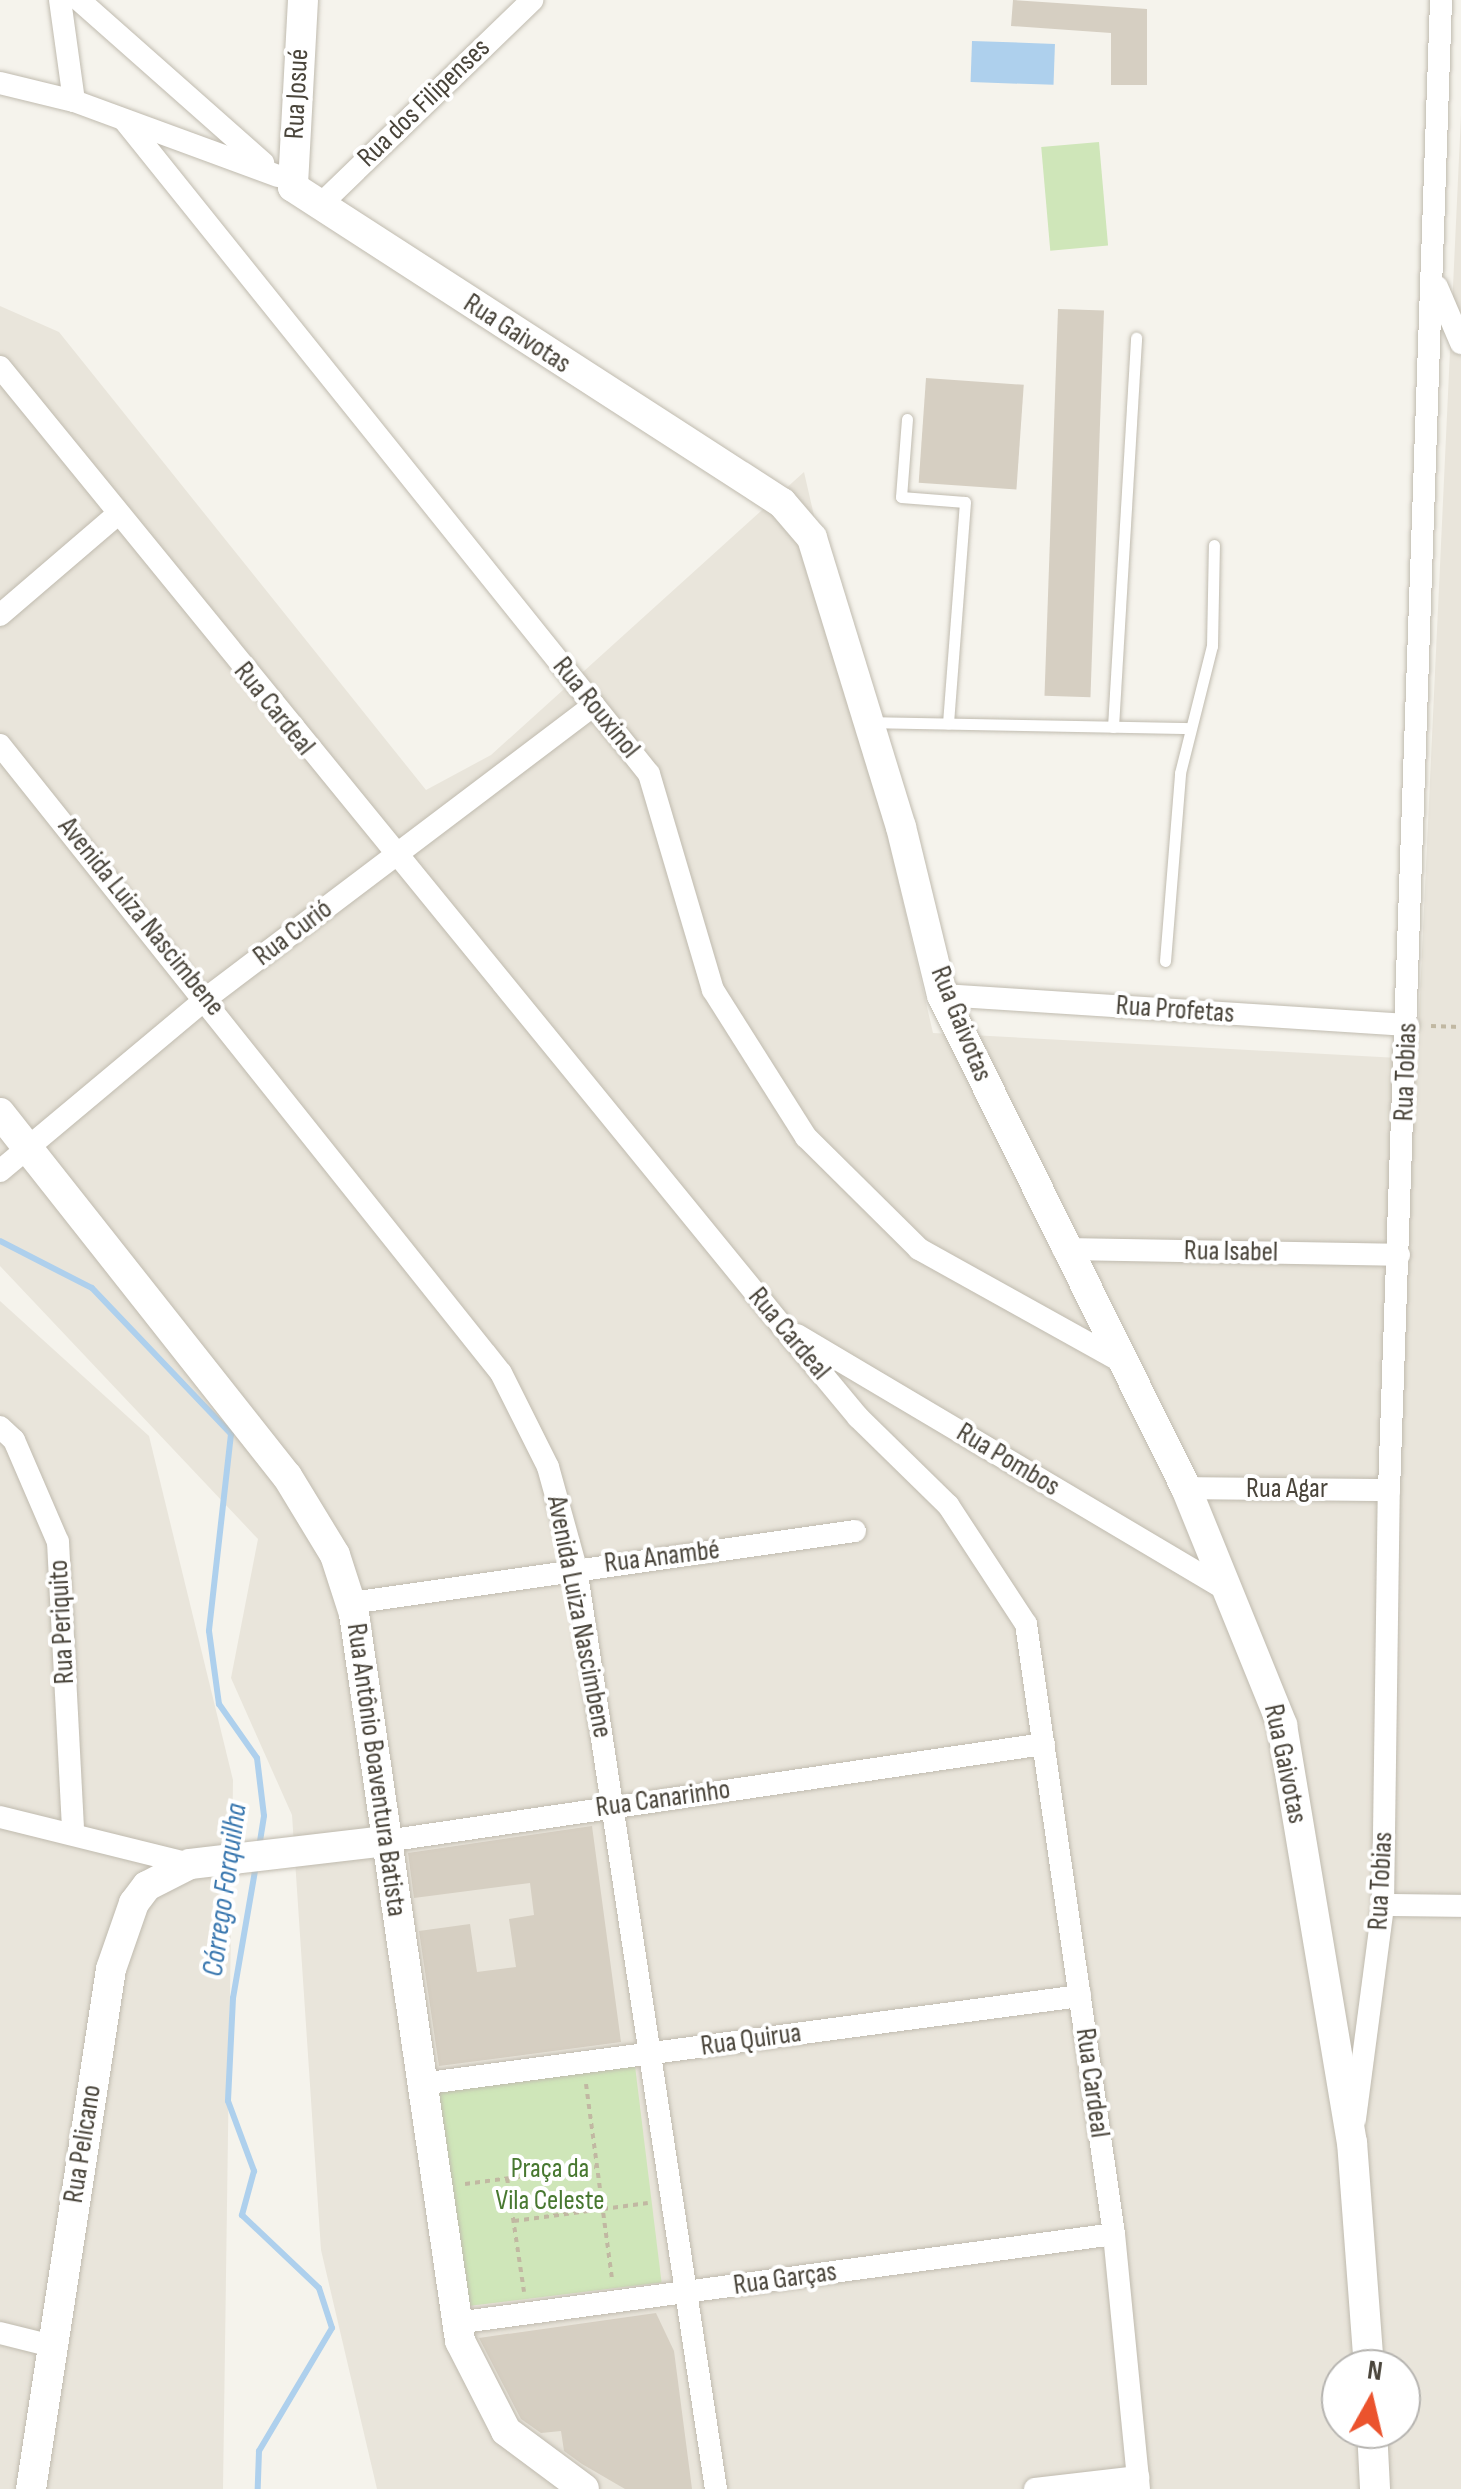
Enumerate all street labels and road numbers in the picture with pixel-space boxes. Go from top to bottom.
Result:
street label: Rua dos Filipenses [351,31,497,175]
street label: Rua Josué [278,48,316,140]
street label: Rua Gaivotas [457,287,577,381]
street label: Rua Rouxinol [545,651,647,765]
street label: Rua Cardeal [226,656,322,762]
street label: Avenida Luiza Nascimbene [51,811,231,1023]
street label: Rua Curió [247,893,339,973]
street label: Rua Gaivotas [923,962,999,1086]
street label: Rua Profetas [1115,989,1235,1031]
street label: Rua Tobias [1387,1022,1425,1122]
street label: Rua Isabel [1184,1234,1278,1270]
street label: Rua Cardeal [741,1281,837,1387]
street label: Rua Pombos [950,1416,1066,1504]
street label: Rua Agar [1246,1472,1328,1506]
street label: Avenida Luiza Nascimbene [539,1493,619,1741]
street label: Rua Anambé [602,1533,722,1581]
street label: Rua Periquito [42,1559,82,1685]
street label: Rua Antônio Boaventura Batista [339,1621,413,1919]
street label: Rua Gaivotas [1256,1701,1314,1827]
street label: Rua Canarinho [594,1773,732,1825]
street label: Rua Tobias [1362,1831,1400,1931]
street label: Rua Quirua [699,2016,803,2064]
street label: Rua Cardeal [1068,2026,1116,2140]
street label: Rua Pelicano [57,2083,109,2205]
street label: Rua Garças [731,2255,839,2303]

